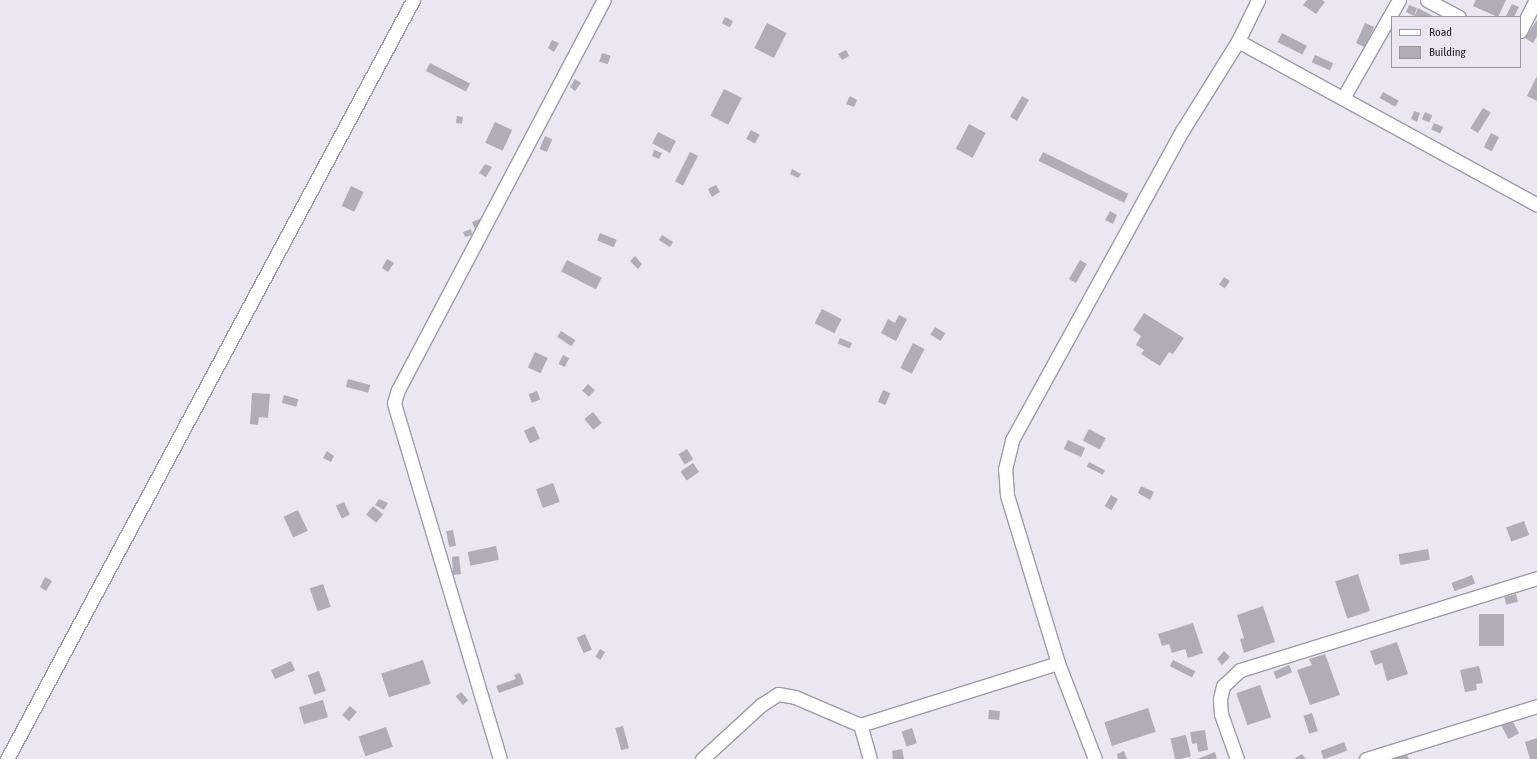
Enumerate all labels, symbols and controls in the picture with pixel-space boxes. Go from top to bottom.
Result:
legend [1391,16,1521,68]
text: Road [1429,25,1452,39]
text: Building [1429,45,1466,59]

